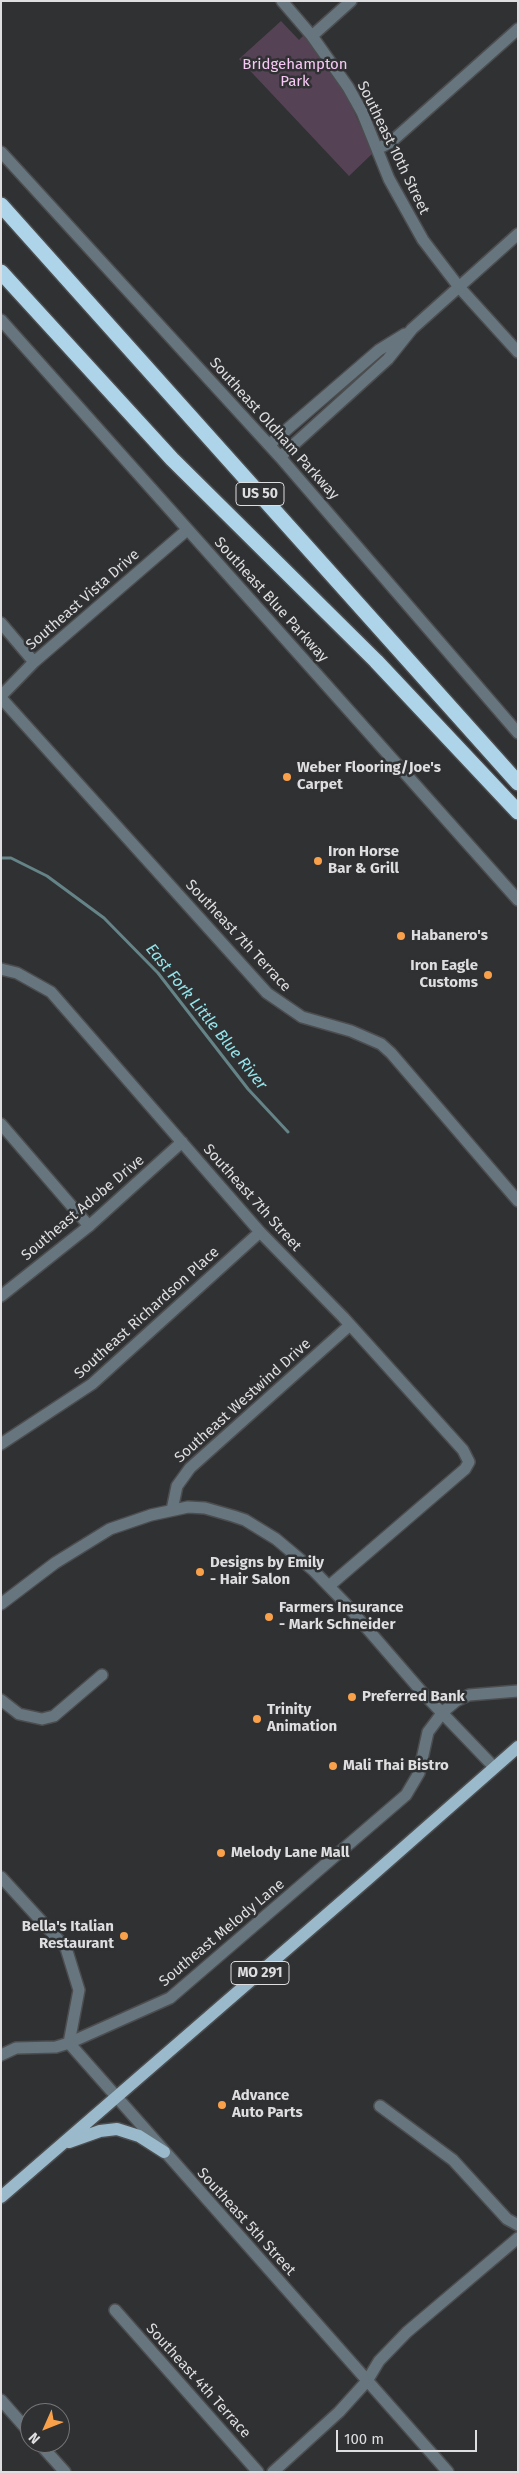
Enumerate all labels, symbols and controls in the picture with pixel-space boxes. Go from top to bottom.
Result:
park label: Bridgehampton Park [242,56,348,91]
street label: Southeast 10th Street [353,78,433,218]
street label: Southeast Oldham Parkway [205,354,343,504]
road number: US 50 [236,482,284,506]
street label: Southeast Blue Parkway [210,534,332,666]
street label: Southeast Vista Drive [23,546,143,654]
place label: Weber Flooring/Joe's Carpet [297,759,441,794]
marker: Weber Flooring/Joe's Carpet [281,771,293,783]
place label: Iron Horse Bar & Grill [328,843,399,878]
marker: Iron Horse Bar & Grill [312,855,324,867]
street label: Southeast 7th Terrace [181,876,295,996]
place label: Habanero's [411,927,488,945]
marker: Habanero's [395,930,407,942]
water label: East Fork Little Blue River [141,940,271,1094]
place label: Iron Eagle Customs [410,957,478,992]
marker: Iron Eagle Customs [482,969,494,981]
street label: Southeast 7th Street [199,1141,305,1255]
street label: Southeast Adobe Drive [18,1151,148,1265]
street label: Southeast Richardson Place [71,1243,223,1383]
street label: Southeast Westwind Drive [171,1335,315,1467]
place label: Designs by Emily - Hair Salon [210,1554,324,1589]
marker: Designs by Emily - Hair Salon [194,1566,206,1578]
place label: Farmers Insurance - Mark Schneider [279,1599,404,1634]
marker: Farmers Insurance - Mark Schneider [263,1611,275,1623]
place label: Preferred Bank [362,1688,465,1706]
marker: Preferred Bank [346,1691,358,1703]
place label: Trinity Animation [267,1701,337,1736]
marker: Trinity Animation [251,1713,263,1725]
place label: Mali Thai Bistro [343,1757,449,1775]
marker: Mali Thai Bistro [327,1760,339,1772]
place label: Melody Lane Mall [231,1844,350,1862]
marker: Melody Lane Mall [215,1847,227,1859]
street label: Southeast Melody Lane [156,1875,288,1991]
place label: Bella's Italian Restaurant [22,1918,114,1953]
marker: Bella's Italian Restaurant [118,1930,130,1942]
road number: MO 291 [231,1962,289,1985]
place label: Advance Auto Parts [232,2087,303,2122]
marker: Advance Auto Parts [216,2099,228,2111]
street label: Southeast 5th Street [193,2164,299,2280]
street label: Southeast 4th Terrace [142,2320,254,2442]
north arrow [20,2403,70,2453]
scale bar [339,2420,480,2452]
text: N [25,2429,44,2447]
text: 100 m [344,2430,384,2448]

